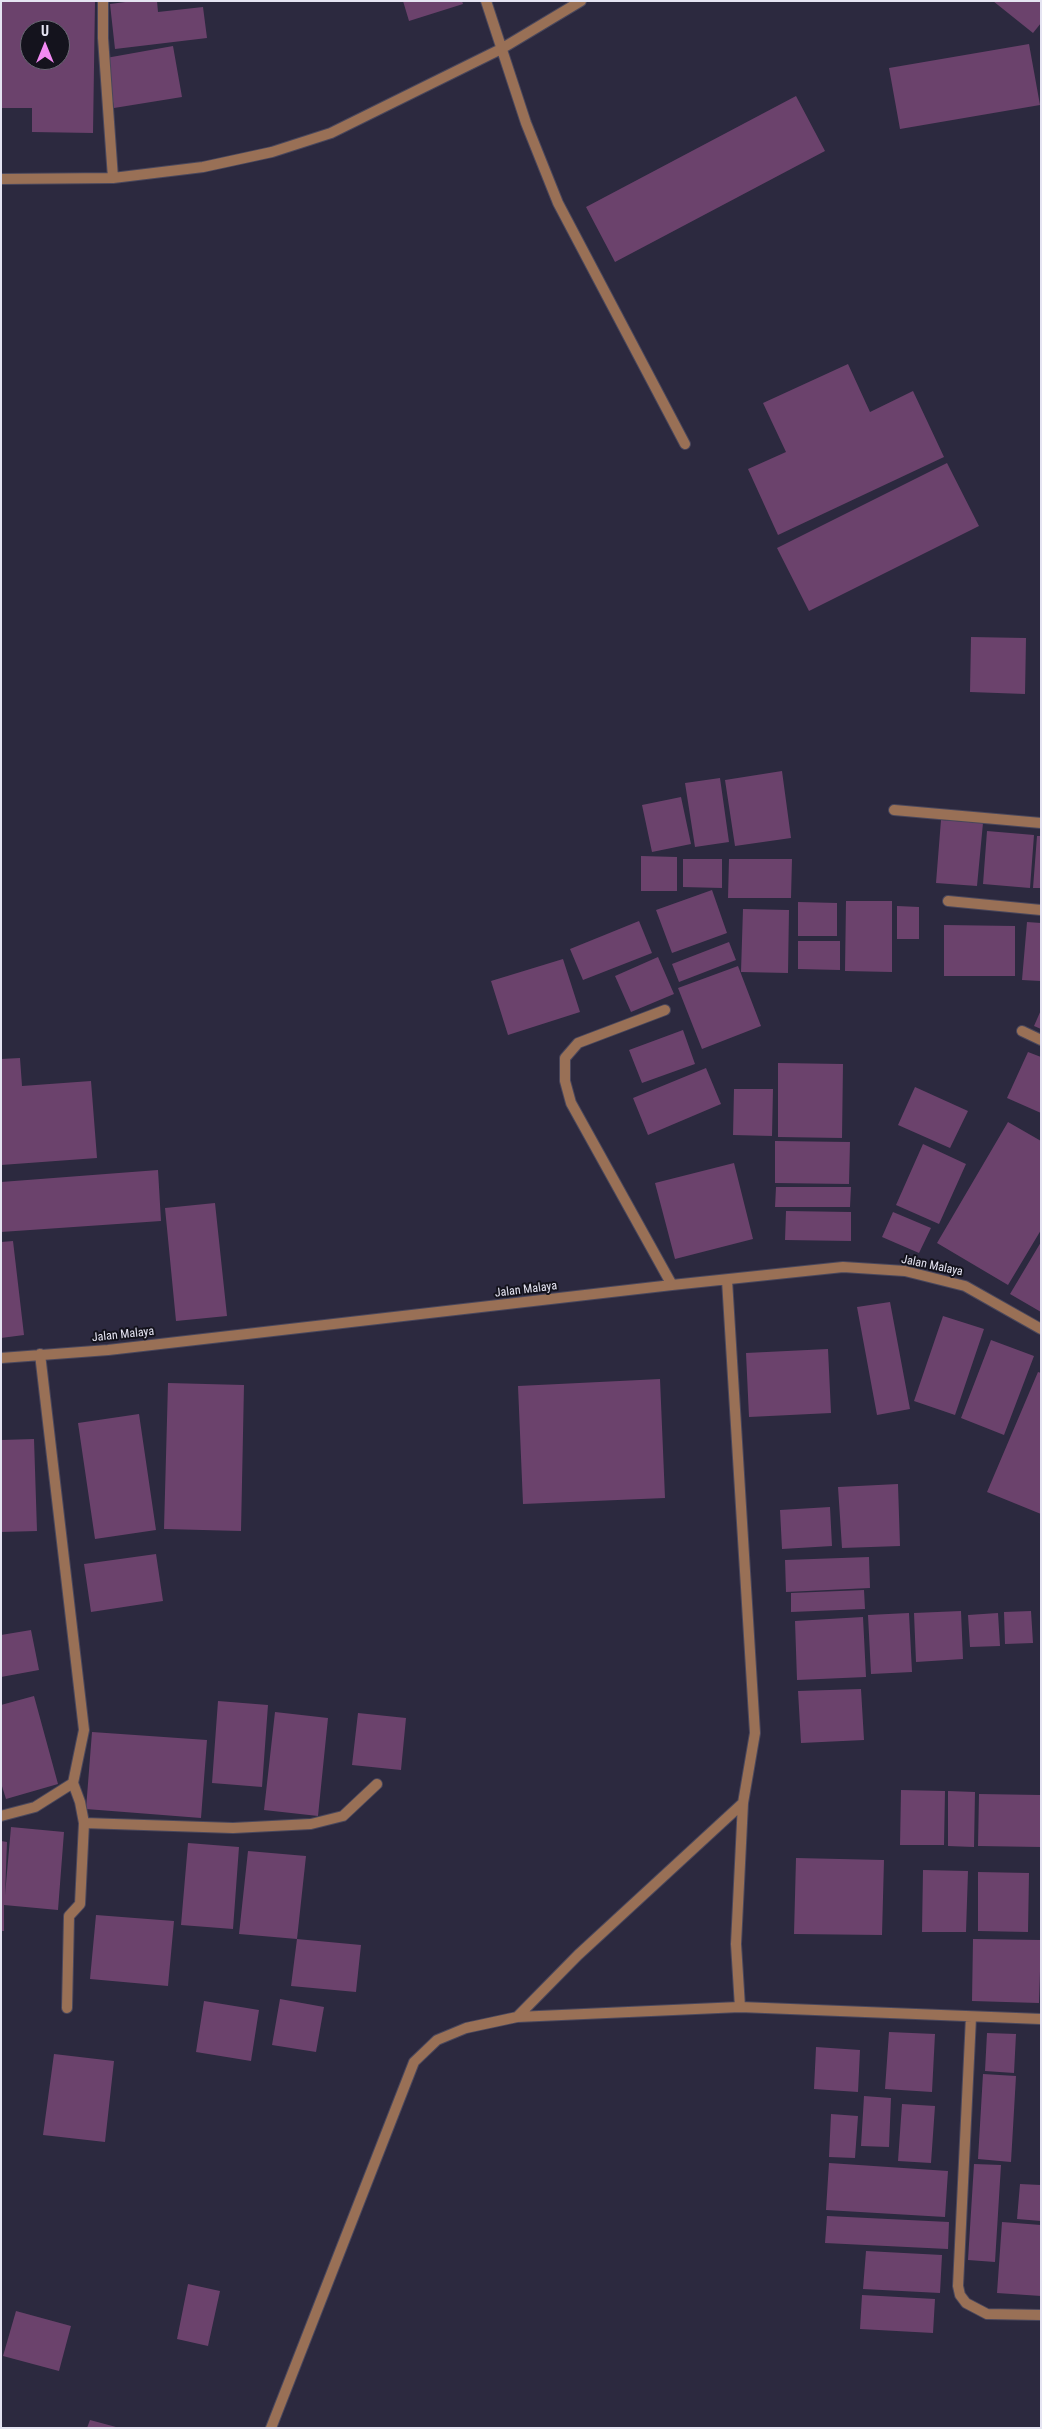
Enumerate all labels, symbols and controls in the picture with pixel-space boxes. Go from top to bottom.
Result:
north arrow [20,20,70,70]
text: U [41,23,49,39]
street label: Jalan Malaya [900,1252,964,1280]
street label: Jalan Malaya [494,1279,558,1301]
street label: Jalan Malaya [91,1325,155,1345]

